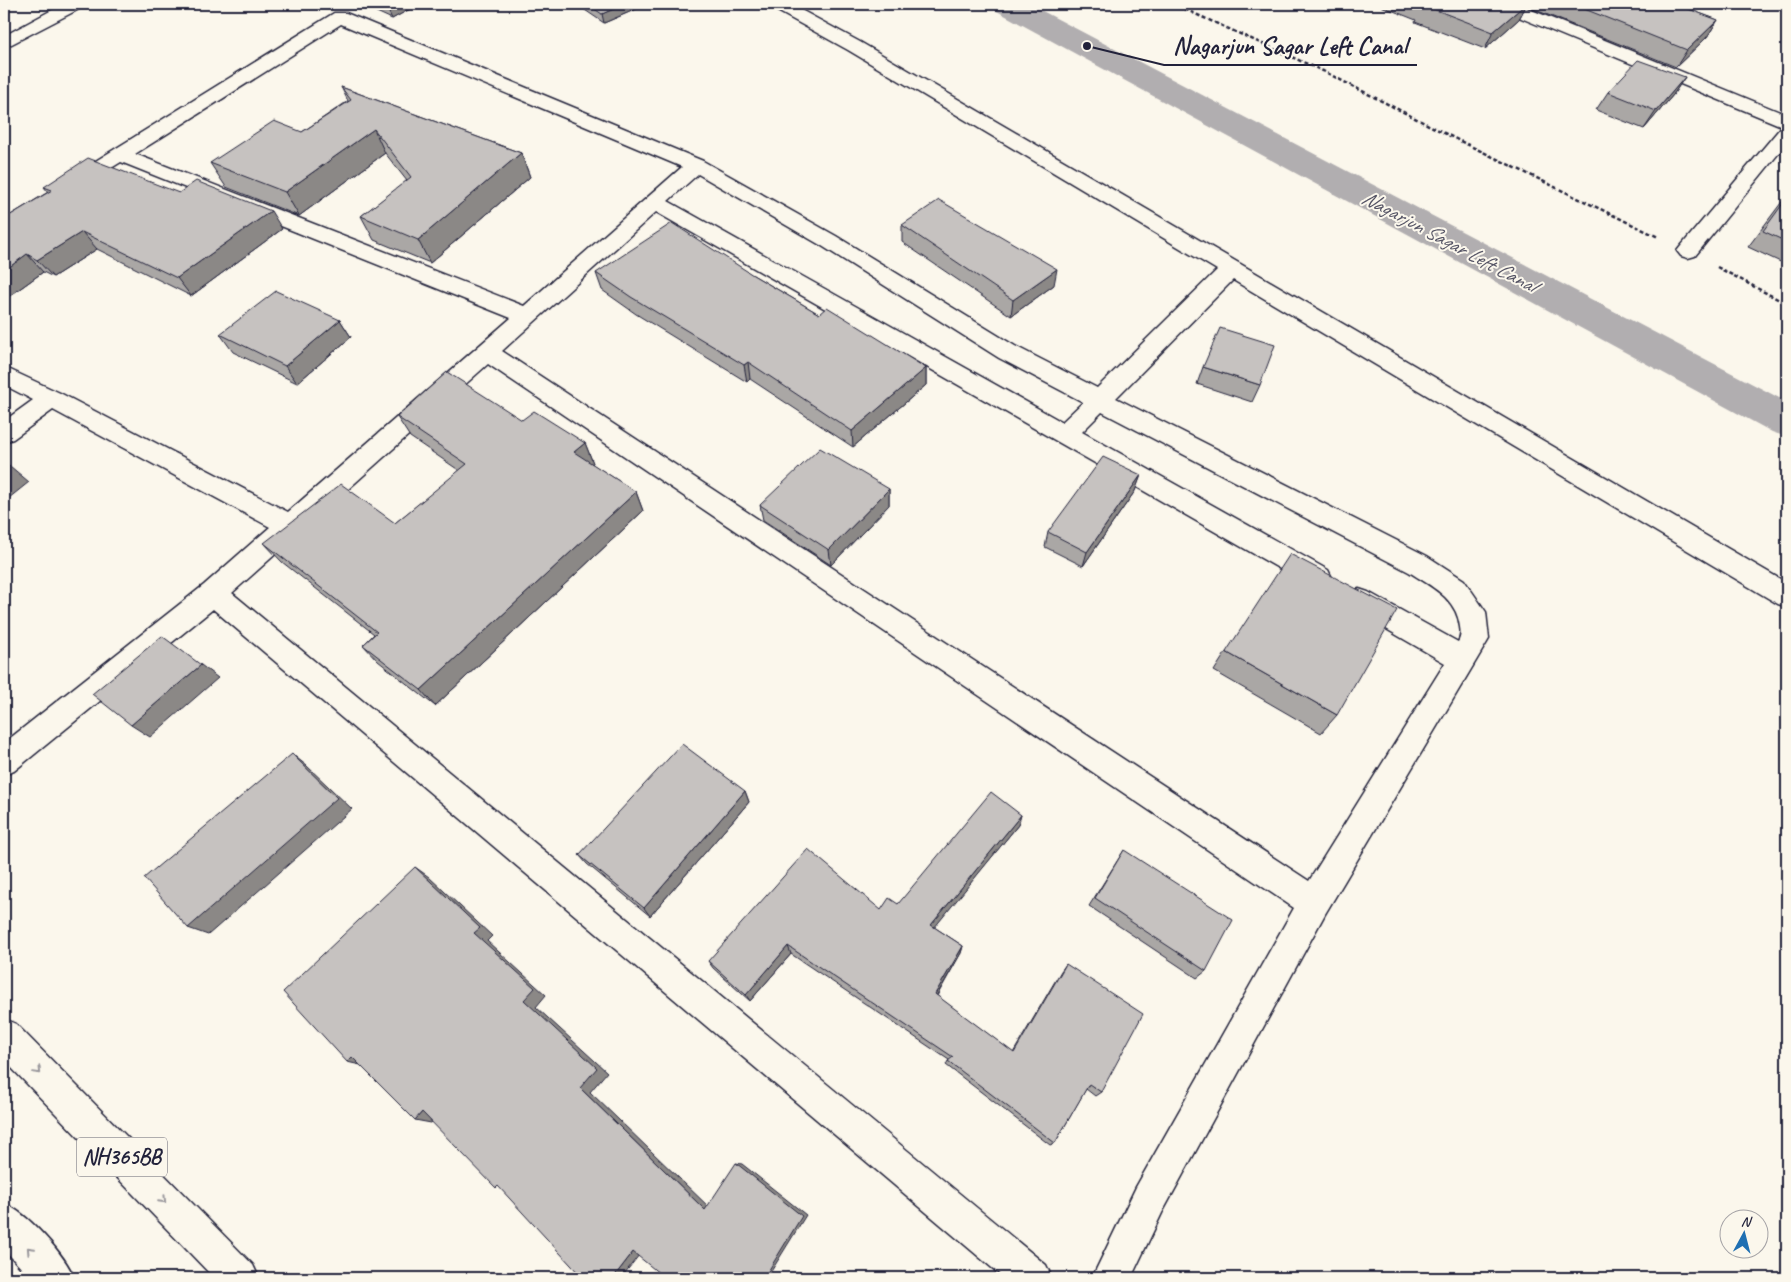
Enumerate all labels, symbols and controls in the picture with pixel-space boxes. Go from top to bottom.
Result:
callout: Nagarjun Sagar Left Canal [1164,25,1417,65]
text: Nagarjun Sagar Left Canal [1173,30,1412,62]
water label: Nagarjun Sagar Left Canal [1358,184,1546,301]
one-way arrow [32,1065,41,1074]
road number: NH365BB [77,1138,167,1176]
one-way arrow [158,1194,167,1203]
north arrow [1718,1210,1768,1260]
text: N [1740,1213,1753,1231]
one-way arrow [27,1247,36,1256]

